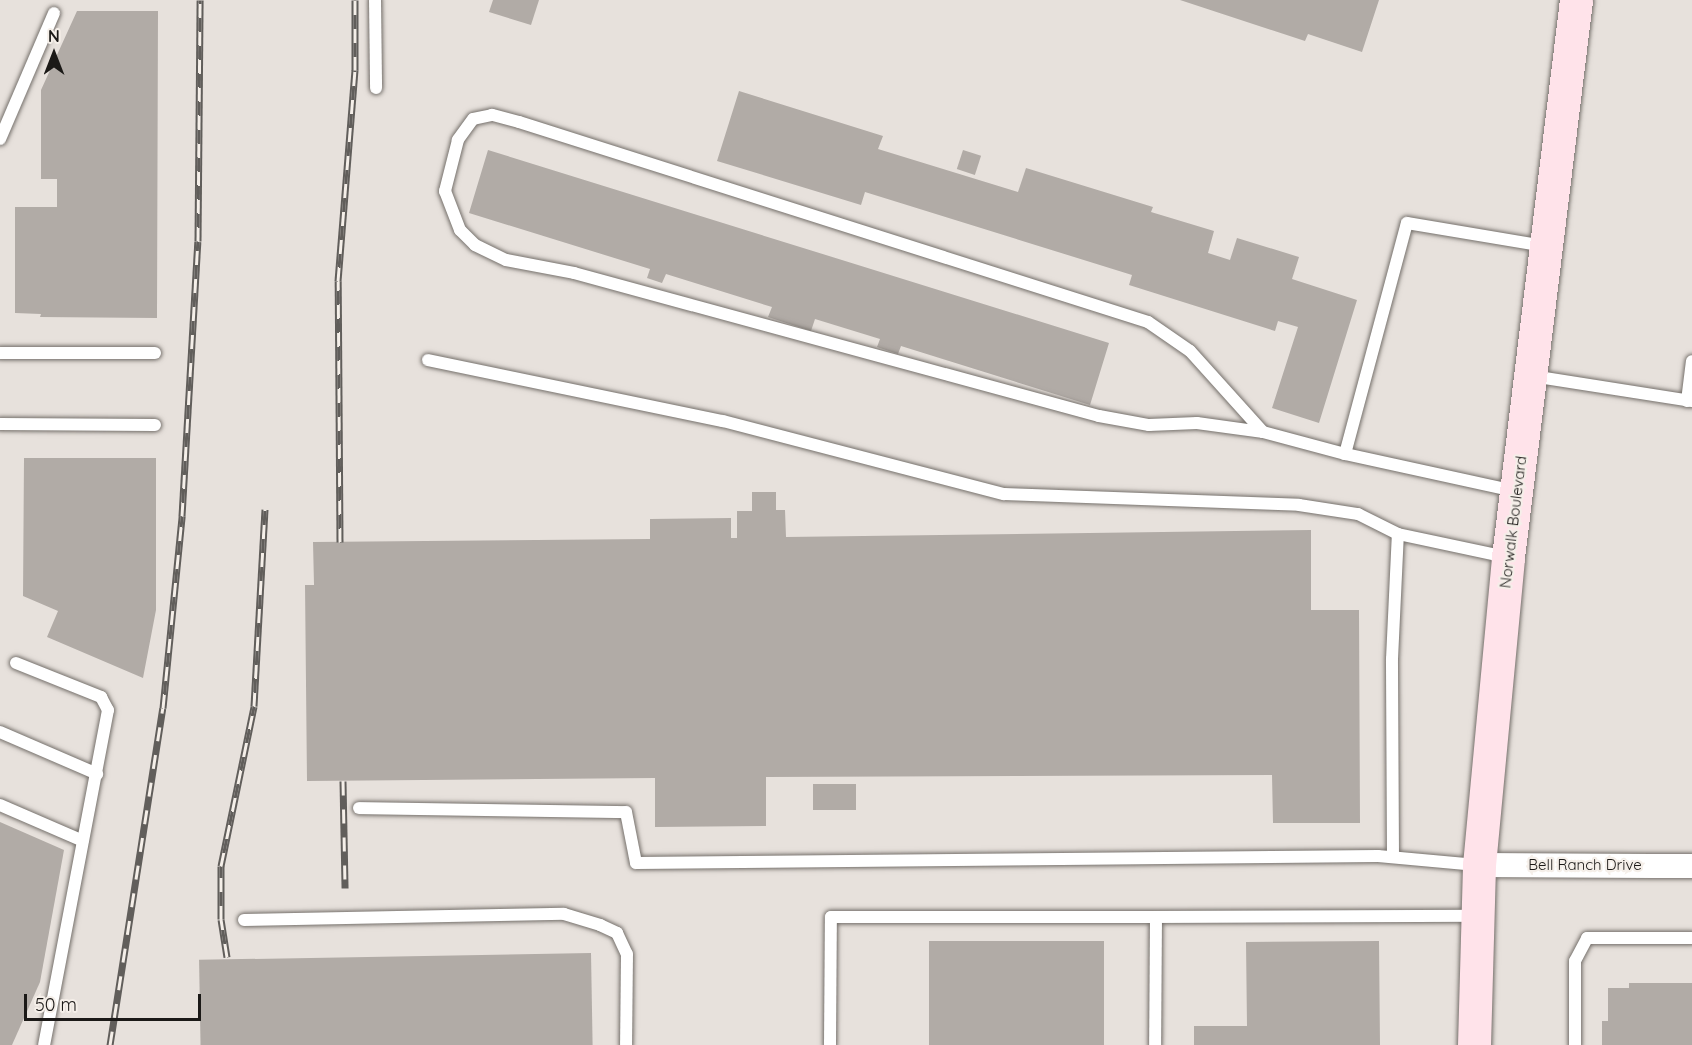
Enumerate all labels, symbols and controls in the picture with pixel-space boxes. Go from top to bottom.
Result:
north arrow [24,24,84,84]
text: N [48,26,60,46]
street label: Norwalk Boulevard [1496,455,1530,589]
street label: Bell Ranch Drive [1528,856,1642,874]
scale bar [27,982,204,1020]
text: 50 m [35,993,77,1016]

